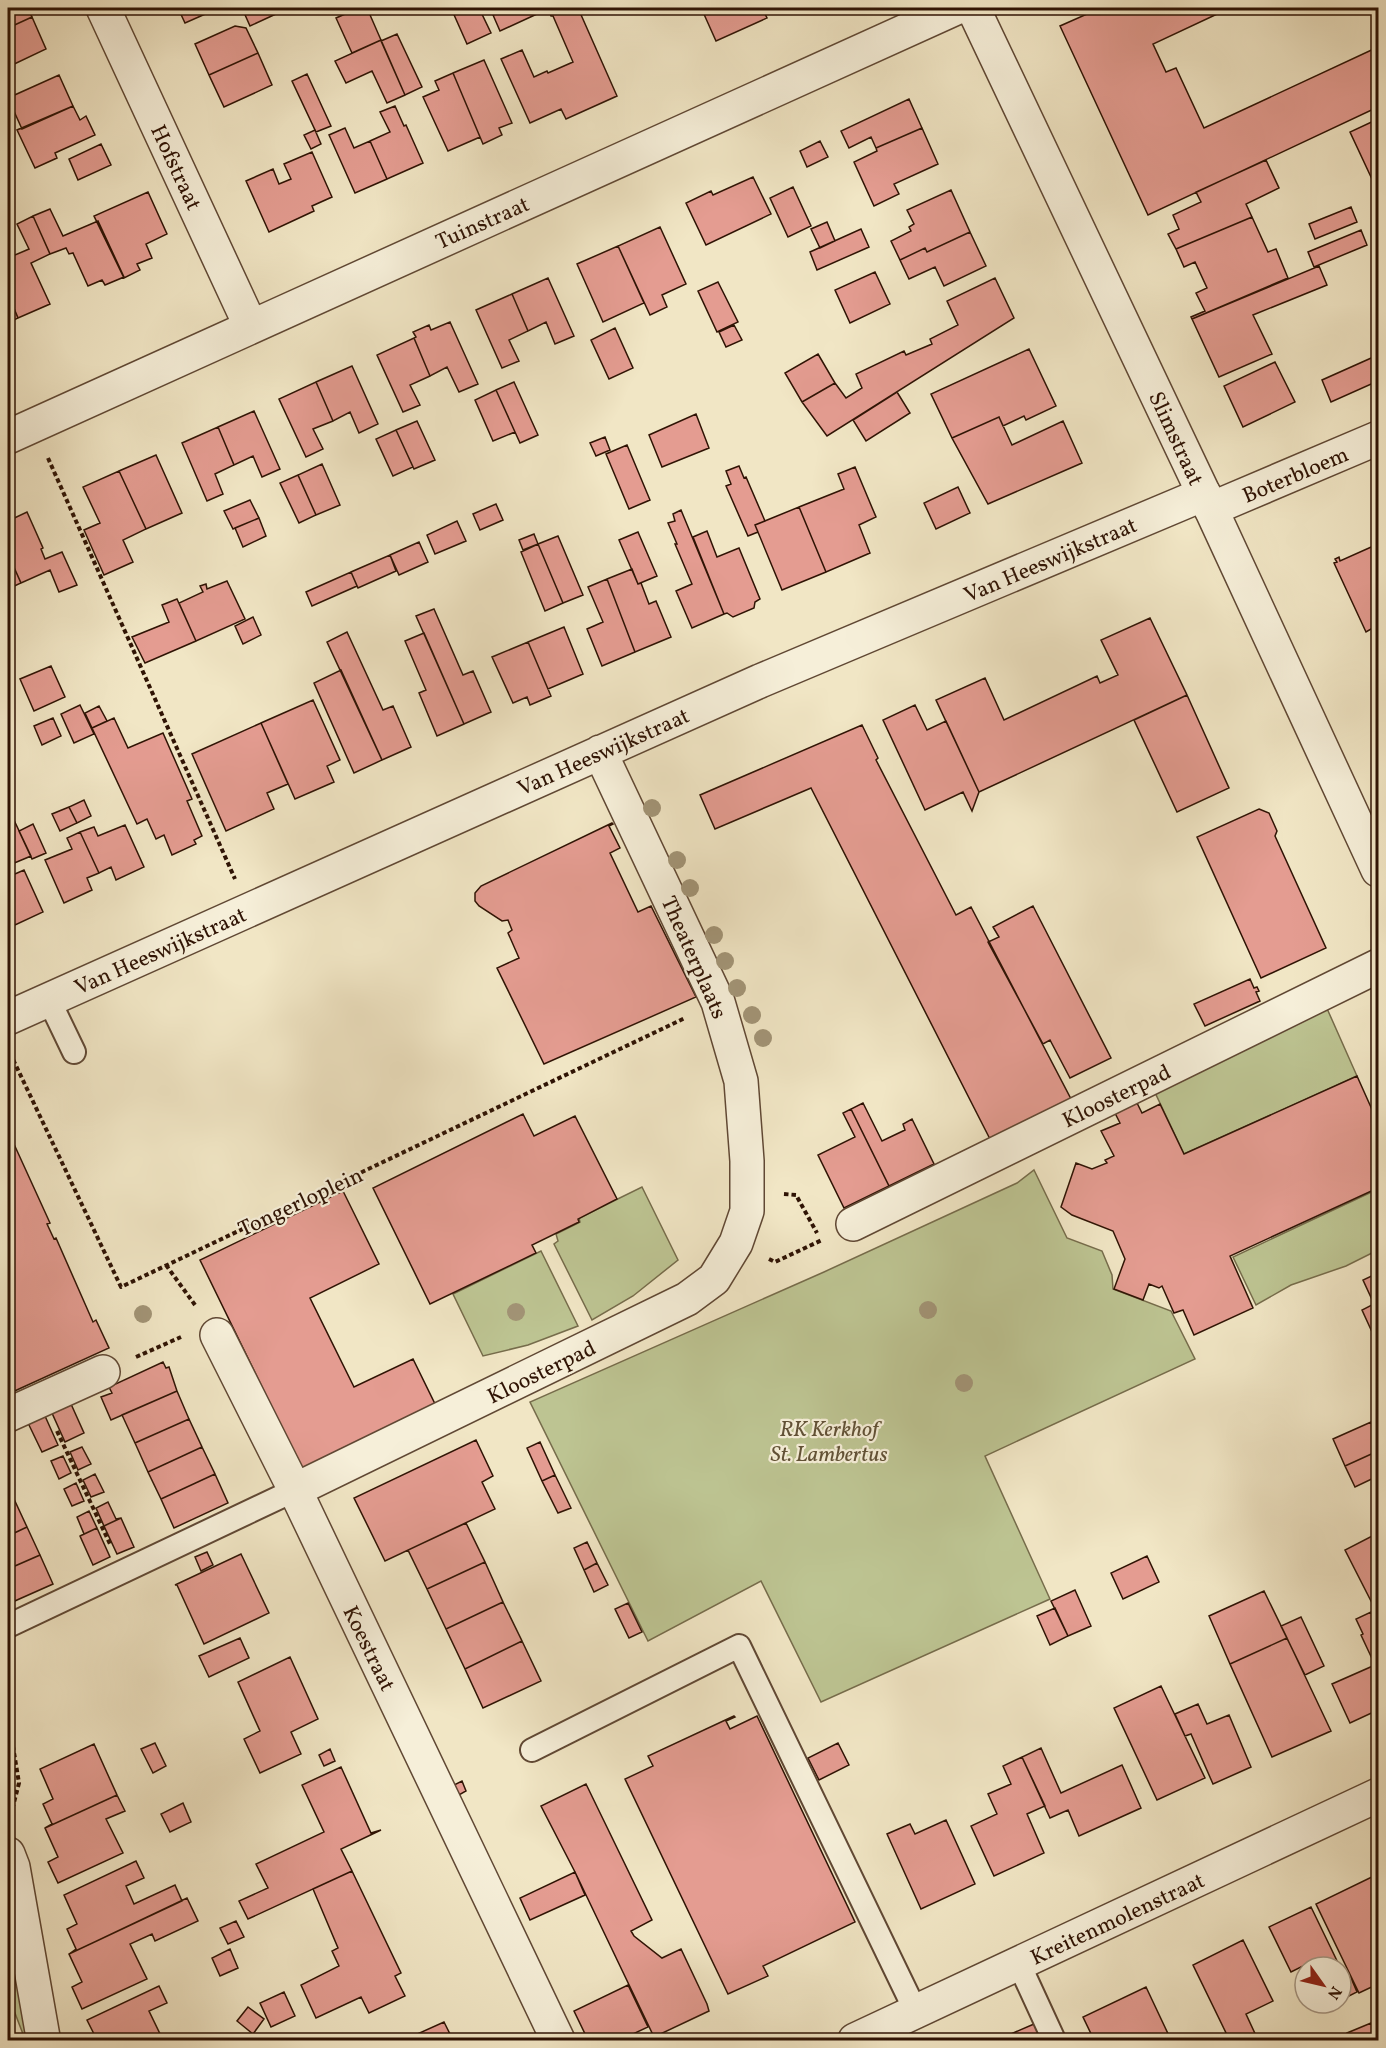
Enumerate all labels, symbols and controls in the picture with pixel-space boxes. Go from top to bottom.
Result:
street label: Hofstraat [141,120,208,216]
street label: Tuinstraat [431,190,535,259]
street label: Slimstraat [1139,387,1210,491]
street label: Boterbloem [1238,440,1354,513]
street label: Van Heeswijkstraat [960,511,1143,612]
street label: Van Heeswijkstraat [513,701,695,805]
street label: Theaterplaats [652,892,734,1024]
street label: Van Heeswijkstraat [70,900,252,1004]
street label: Kloosterpad [1058,1058,1177,1137]
street label: Tongerloplein [234,1161,369,1246]
street label: Kloosterpad [483,1334,602,1413]
park label: RK Kerkhof St. Lambertus [771,1415,887,1471]
street label: Koestraat [334,1601,402,1697]
street label: Kreitenmolenstraat [1026,1866,1211,1974]
north arrow [1293,1955,1353,2015]
text: N [1321,1981,1346,2004]

